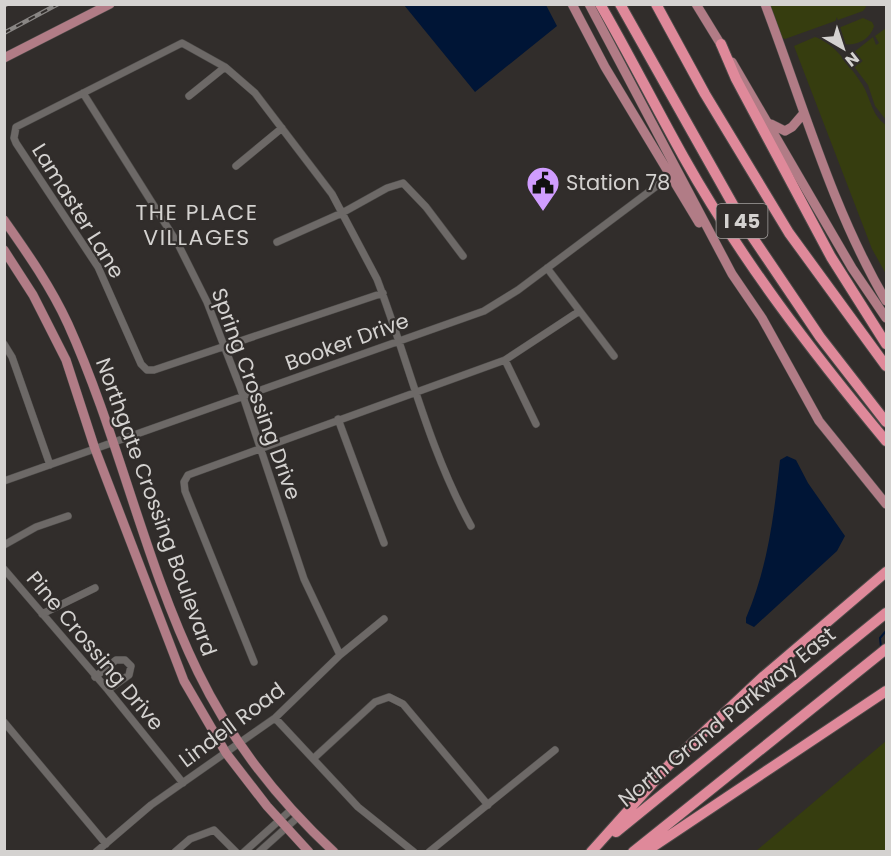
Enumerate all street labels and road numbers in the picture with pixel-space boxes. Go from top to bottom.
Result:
street label: Lamaster Lane [25,138,131,284]
road number: I 45 [716,204,768,238]
street label: Spring Crossing Drive [205,284,308,504]
street label: Booker Drive [281,306,413,377]
street label: Northgate Crossing Boulevard [89,354,224,660]
street label: Pine Crossing Drive [20,565,171,737]
street label: North Grand Parkway East [612,620,841,813]
street label: Lindell Road [173,675,291,774]

